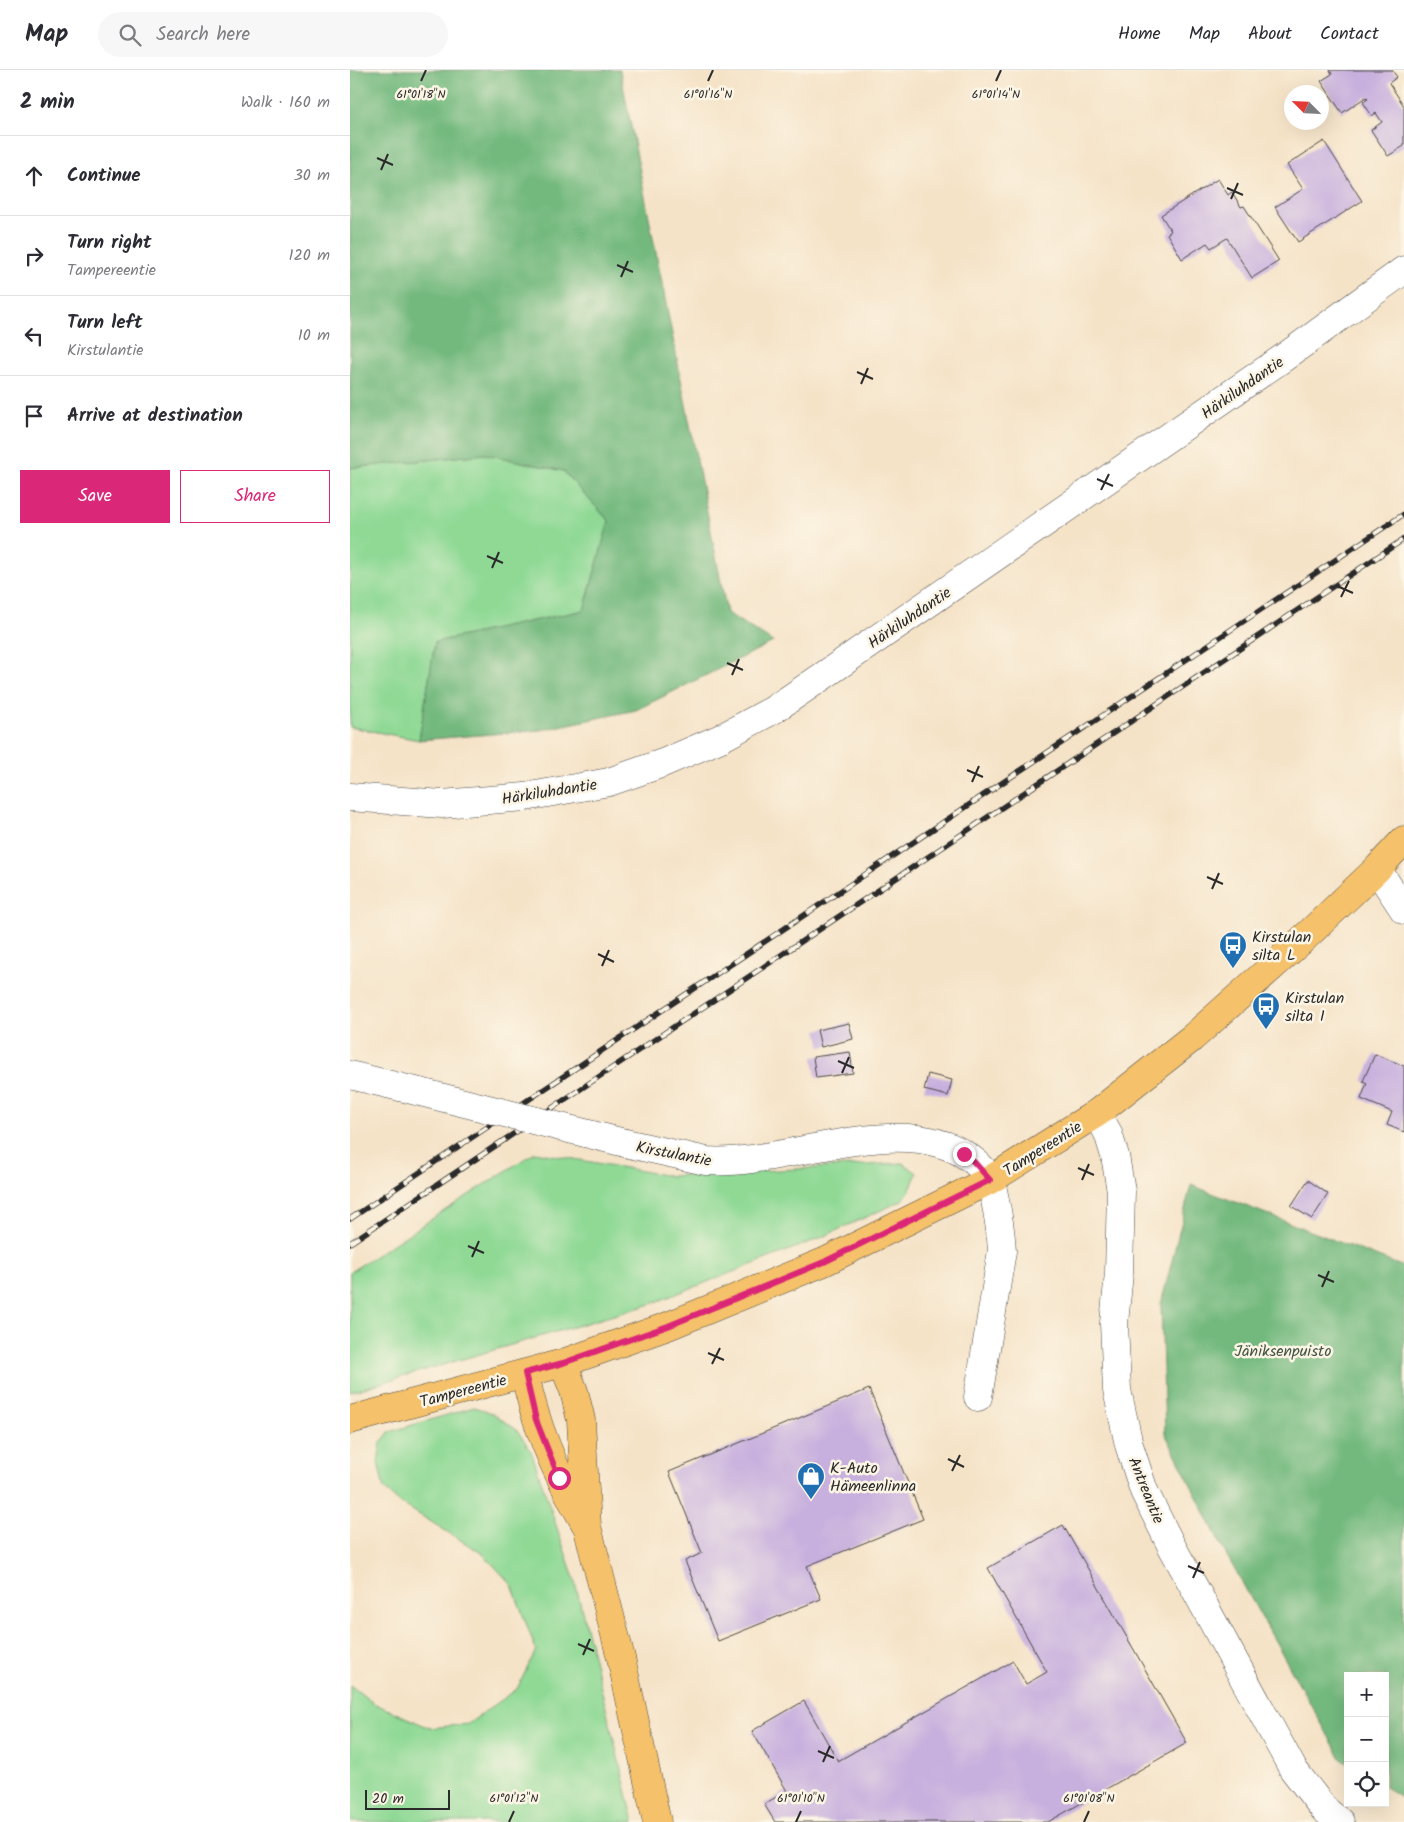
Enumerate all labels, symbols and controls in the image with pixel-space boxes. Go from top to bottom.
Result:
search box [98,12,448,57]
text: Map [25,15,68,54]
text: Search here [156,20,250,50]
text: Home [1118,20,1161,49]
text: Map [1189,20,1220,49]
text: About [1248,20,1292,49]
text: Contact [1320,20,1379,49]
icon: search [116,21,144,49]
text: 61°01'18"N [396,85,446,104]
text: 61°01'16"N [684,85,732,104]
text: 61°01'14"N [972,85,1020,104]
north arrow [1284,85,1329,130]
text: 2 min [20,86,75,119]
text: Walk · 160 m [241,90,330,115]
text: Continue [67,161,140,191]
icon: ahead [20,162,48,190]
text: 30 m [294,163,330,188]
text: Turn right [67,228,152,258]
icon: right [20,242,48,270]
text: 120 m [289,243,330,268]
text: Tampereentie [67,258,156,283]
text: Turn left [67,308,142,338]
icon: left [20,322,48,350]
text: 10 m [298,323,330,348]
text: Kirstulantie [67,338,143,363]
street label: Härkiluhdantie [1196,350,1289,426]
text: Arrive at destination [67,401,243,431]
icon: arrive [20,402,48,430]
button: Save [20,470,170,523]
button: Share [180,470,330,523]
street label: Härkiluhdantie [863,581,957,656]
street label: Härkiluhdantie [500,773,599,812]
place label: Kirstulan silta L [1252,925,1311,968]
bus stop icon: Kirstulan silta L [1218,930,1248,969]
place label: Kirstulan silta I [1285,986,1344,1029]
bus stop icon: Kirstulan silta I [1251,991,1281,1030]
street label: Tampereentie [998,1115,1087,1183]
street label: Kirstulantie [634,1135,714,1174]
route end [953,1143,976,1166]
park label: Jäniksenpuisto [1235,1339,1331,1364]
street label: Tampereentie [417,1368,510,1415]
street label: Antreantie [1121,1453,1170,1528]
place label: K-Auto Hämeenlinna [830,1456,916,1499]
shop icon: K-Auto Hämeenlinna [796,1461,826,1500]
route start [548,1467,571,1490]
map controls [1344,1672,1389,1807]
button: + [1344,1672,1389,1717]
button: − [1344,1717,1389,1762]
button: locate [1344,1762,1389,1807]
scale bar [365,1787,450,1810]
text: 20 m [372,1788,404,1810]
text: 61°01'12"N [490,1789,538,1808]
text: 61°01'10"N [777,1789,825,1808]
text: 61°01'08"N [1063,1789,1115,1808]

